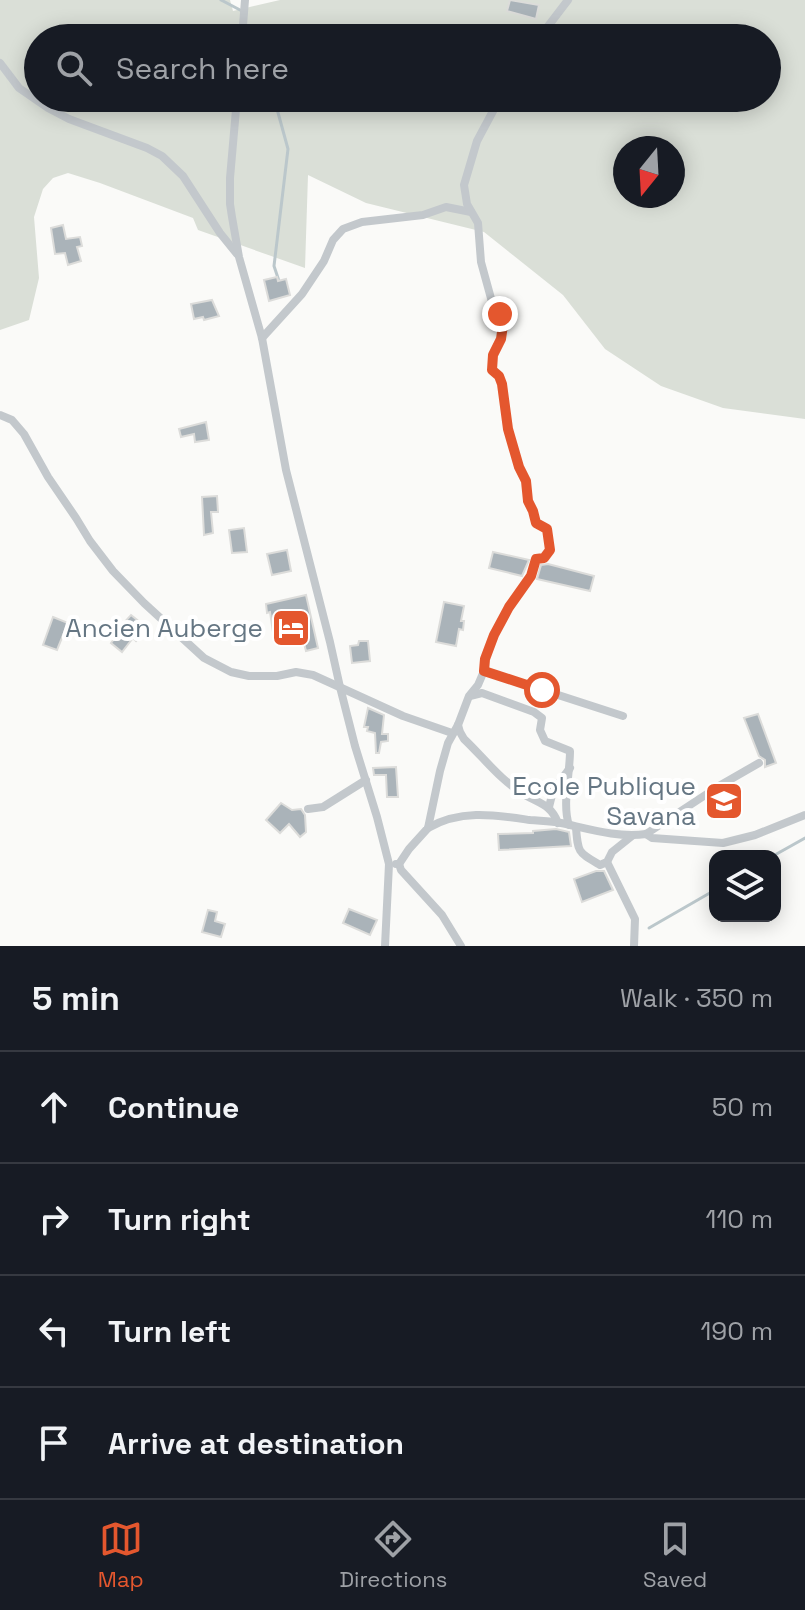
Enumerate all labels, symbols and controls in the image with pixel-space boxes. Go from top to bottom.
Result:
search box [24,24,781,112]
icon: search [52,46,96,90]
text: Search here [116,49,289,88]
north arrow [613,136,685,208]
route end [482,296,518,332]
hotel icon: Ancien Auberge [270,607,312,649]
place label: Ancien Auberge [65,611,263,645]
route start [524,672,560,708]
place label: Ecole Publique Savana [512,769,696,833]
school or university icon: Ecole Publique Savana [703,780,745,822]
map controls [709,850,781,922]
button: layers [709,850,781,922]
text: 5 min [32,977,120,1020]
text: Walk · 350 m [620,981,773,1015]
icon: ahead [32,1085,76,1129]
text: Continue [108,1088,239,1127]
text: 50 m [712,1090,773,1124]
icon: right [32,1197,76,1241]
text: Turn right [108,1200,251,1239]
text: 110 m [706,1202,773,1236]
icon: left [32,1309,76,1353]
text: Turn left [108,1312,231,1351]
text: 190 m [701,1314,773,1348]
icon: arrive [32,1421,76,1465]
text: Arrive at destination [108,1424,404,1463]
tab: Map [98,1517,144,1593]
tab: Directions [339,1517,447,1593]
tab: Saved [643,1517,707,1593]

